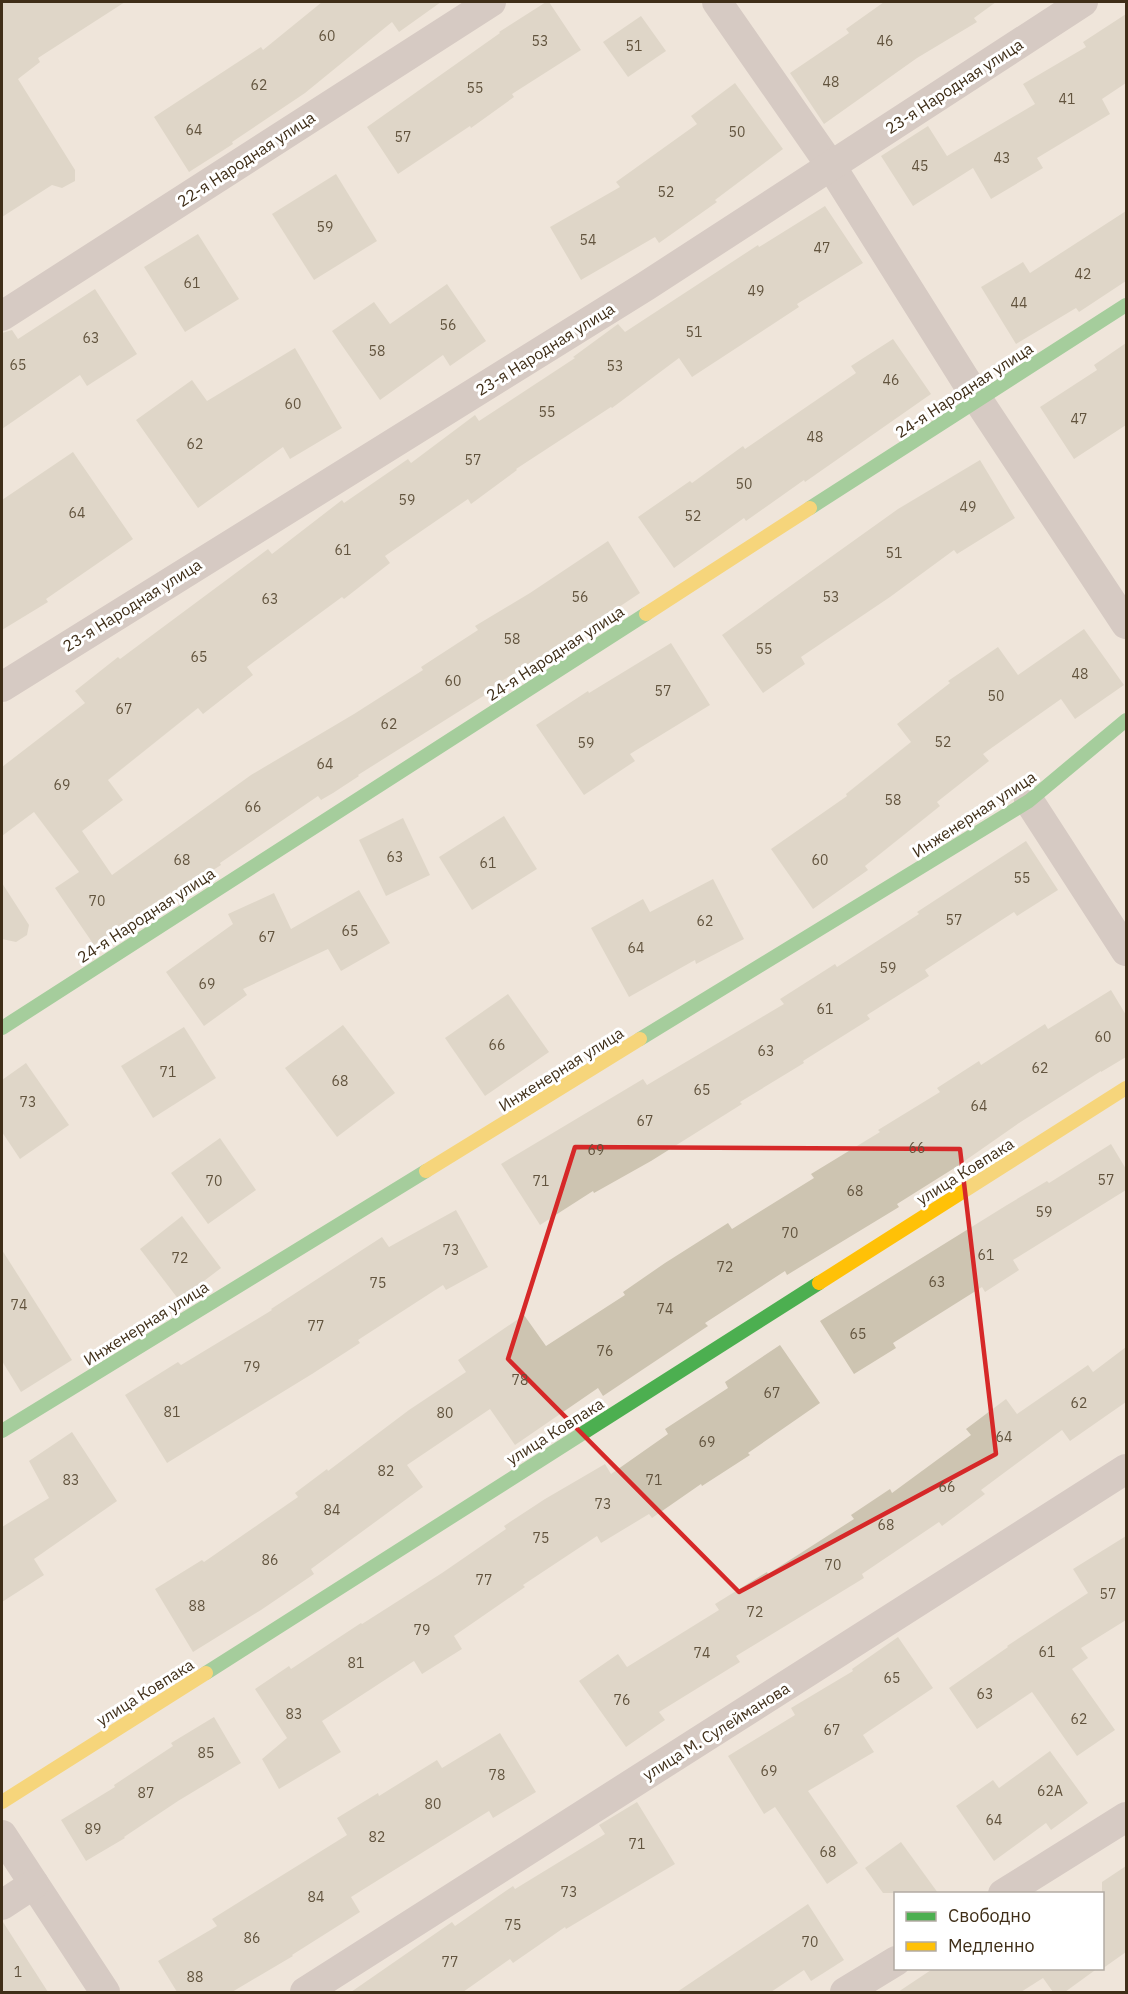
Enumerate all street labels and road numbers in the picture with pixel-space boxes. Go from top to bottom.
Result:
street label: 23-я Народная улица [881,34,1027,138]
street label: 22-я Народная улица [173,107,319,211]
street label: 23-я Народная улица [472,298,619,400]
street label: 24-я Народная улица [891,338,1037,442]
street label: 23-я Народная улица [59,554,206,656]
street label: 24-я Народная улица [482,601,628,705]
street label: Инженерная улица [908,766,1040,862]
street label: 24-я Народная улица [73,863,219,967]
street label: Инженерная улица [495,1022,628,1116]
street label: улица Ковпака [913,1133,1018,1209]
street label: Инженерная улица [80,1276,213,1370]
street label: улица Ковпака [503,1393,608,1469]
street label: улица Ковпака [93,1654,198,1730]
street label: улица М. Сулейманова [639,1677,794,1784]

